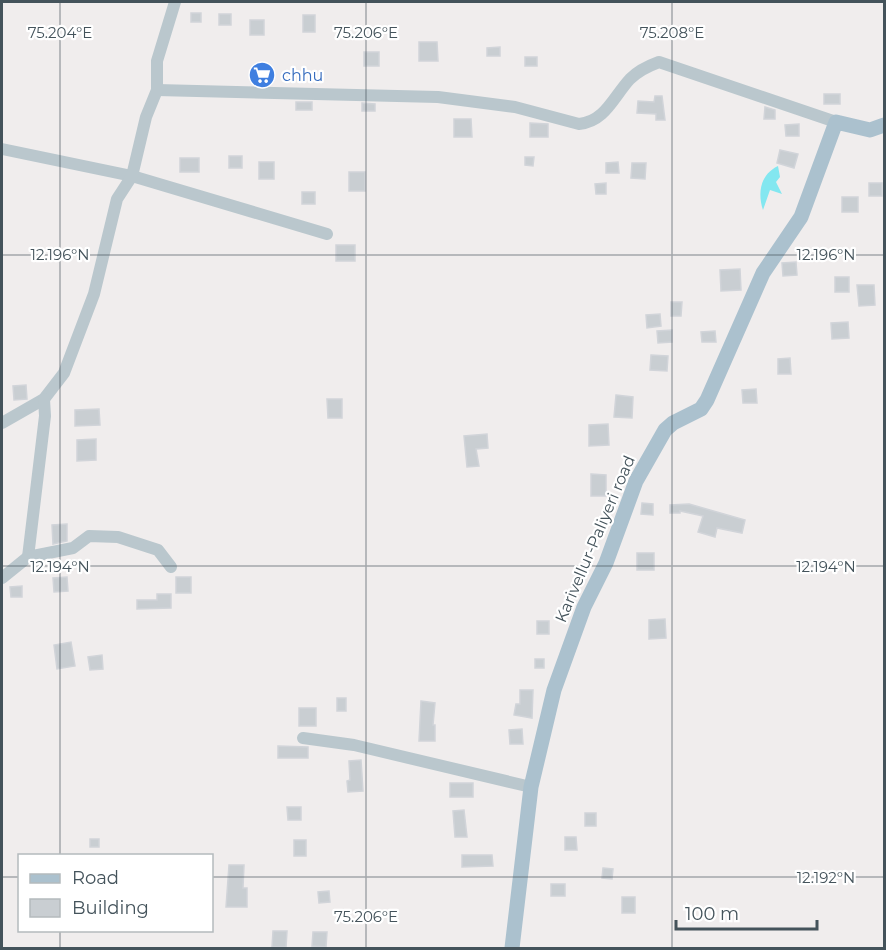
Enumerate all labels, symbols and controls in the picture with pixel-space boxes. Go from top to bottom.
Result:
text: 75.204°E [28,23,92,42]
text: 75.206°E [334,23,398,42]
text: 75.208°E [640,23,704,42]
supermarket icon: chhu [247,60,277,90]
place label: chhu [282,66,323,85]
text: 12.196°N [31,245,89,264]
text: 12.196°N [797,245,855,264]
street label: Karivellur-Paliyeri road [551,453,639,625]
text: 12.194°N [30,557,90,576]
text: 12.194°N [796,557,856,576]
legend [18,854,213,932]
text: Road [72,867,119,889]
text: 12.192°N [797,868,855,887]
scale bar [676,893,817,931]
text: Building [72,897,149,919]
text: 100 m [685,903,739,925]
text: 75.206°E [334,907,398,926]

